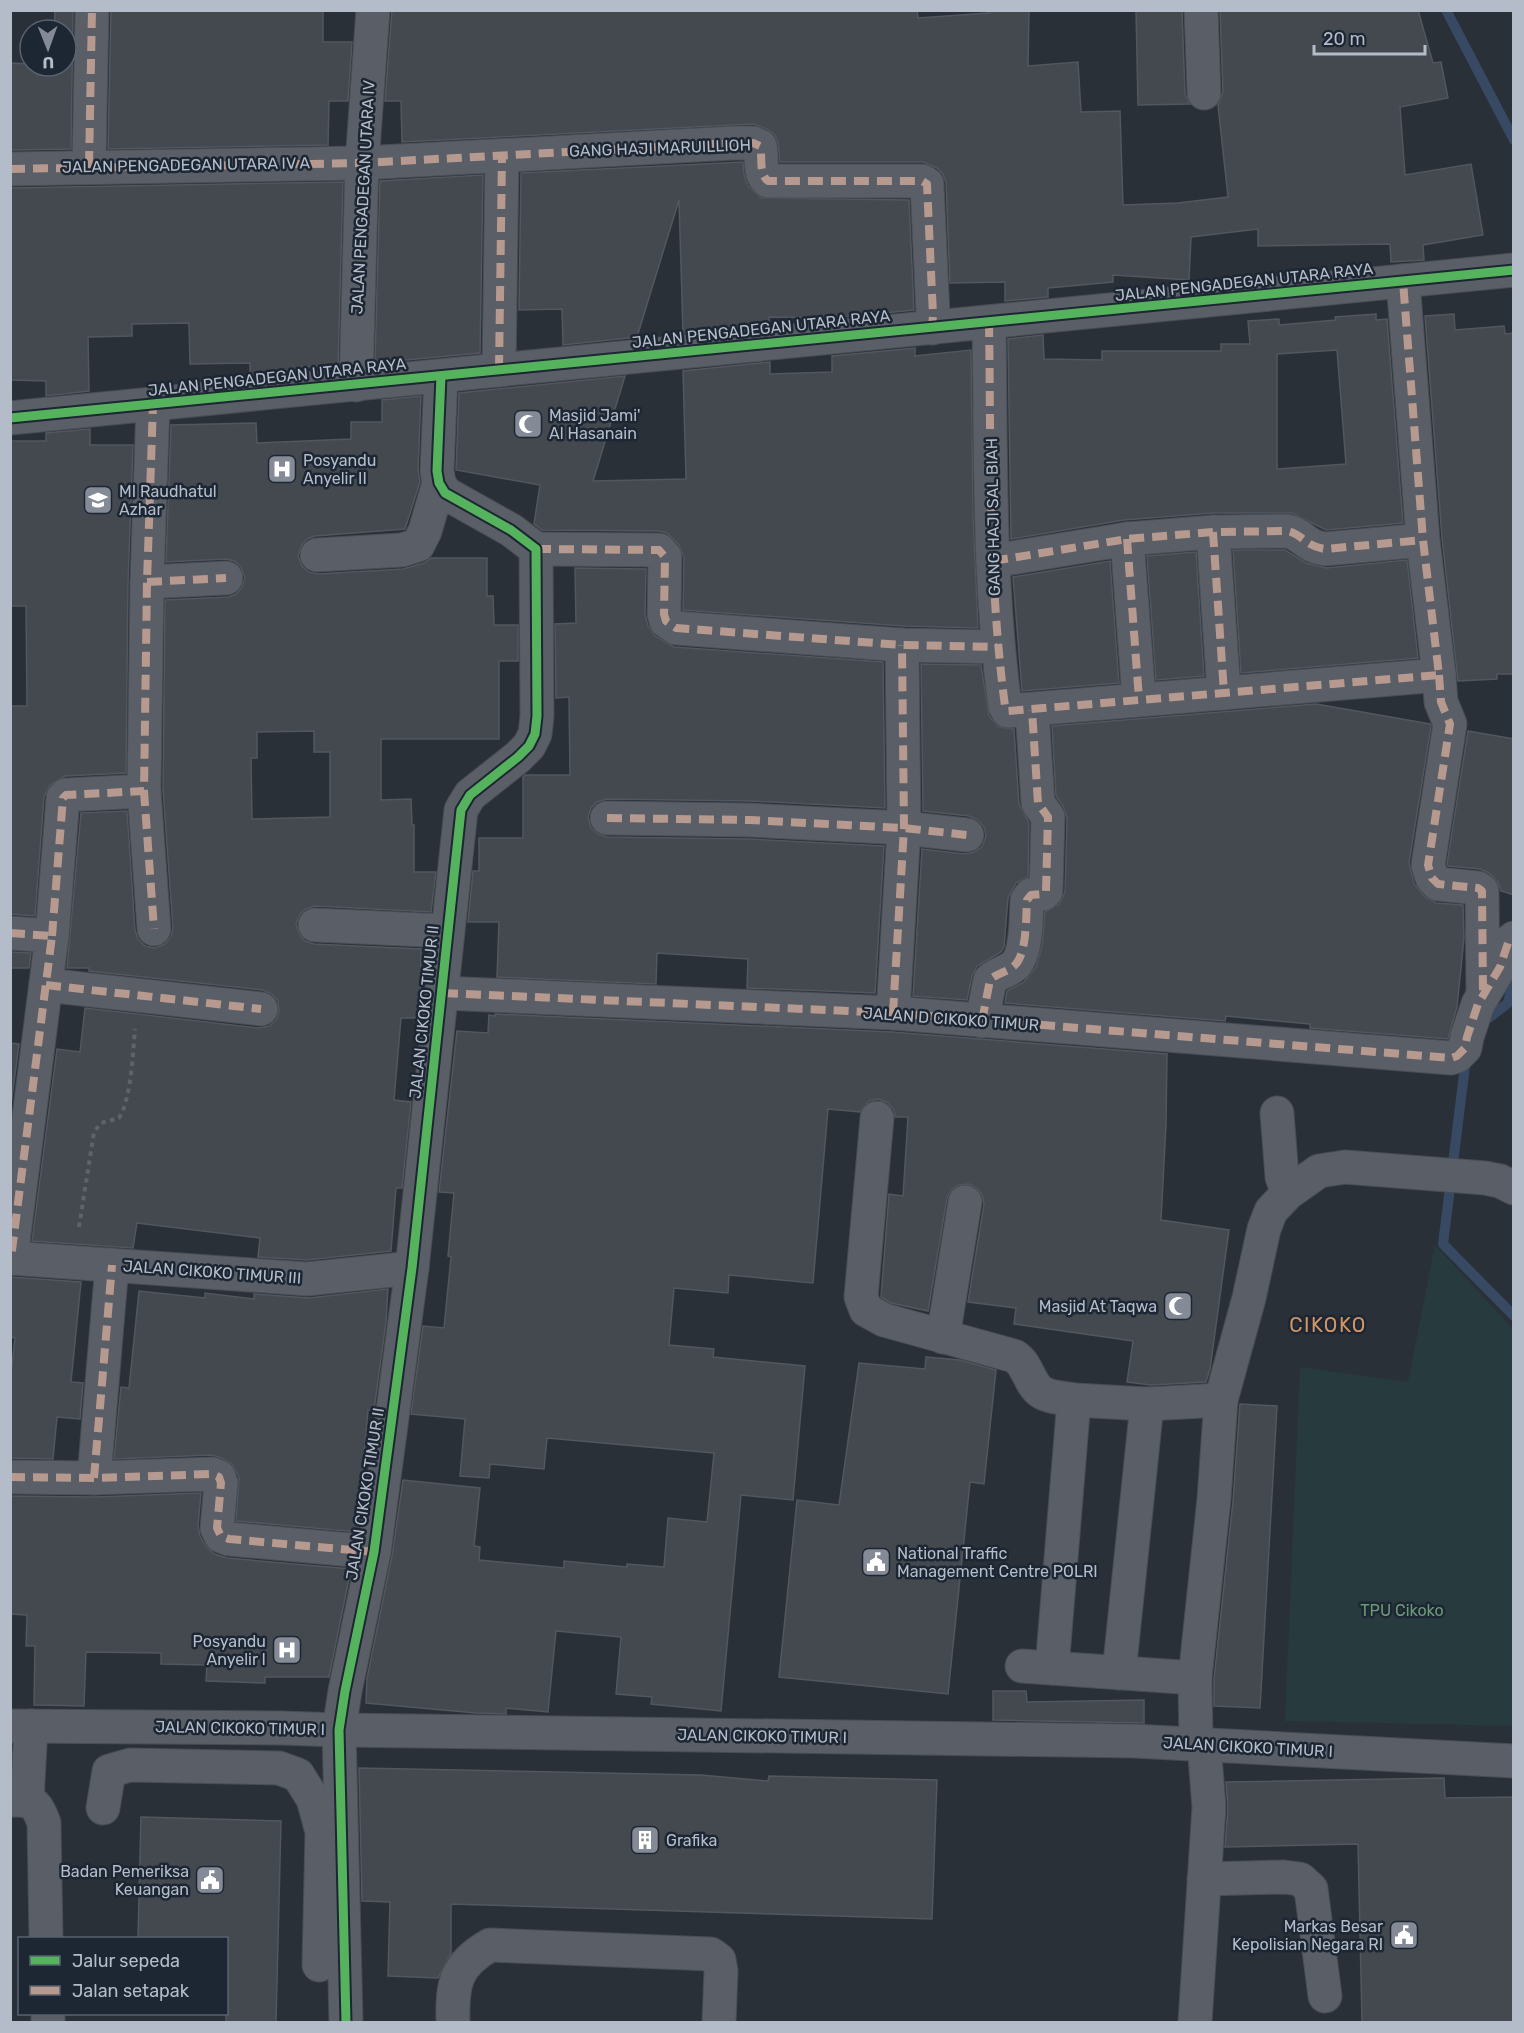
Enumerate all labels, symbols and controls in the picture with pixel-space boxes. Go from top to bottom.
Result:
north arrow [18,18,78,78]
scale bar [1314,18,1425,56]
text: 20 m [1323,28,1365,50]
text: U [42,53,54,72]
street label: JALAN PENGADEGAN UTARA IV [347,79,379,315]
street label: GANG HAJI MARUILLIOH [569,135,751,161]
street label: JALAN PENGADEGAN UTARA IV A [62,153,311,177]
street label: JALAN PENGADEGAN UTARA RAYA [1114,259,1374,305]
street label: JALAN PENGADEGAN UTARA RAYA [631,306,891,352]
street label: JALAN PENGADEGAN UTARA RAYA [147,354,407,400]
place label: Masjid Jami' Al Hasanain [549,406,641,443]
mosque icon: Masjid Jami' Al Hasanain [512,408,544,440]
street label: GANG HAJI SAL BIAH [982,438,1004,596]
place label: Posyandu Anyelir II [303,451,376,488]
hospital icon: Posyandu Anyelir II [266,453,298,485]
place label: MI Raudhatul Azhar [119,482,217,519]
school or university icon: MI Raudhatul Azhar [82,484,114,516]
street label: JALAN CIKOKO TIMUR II [405,924,443,1100]
street label: JALAN D CIKOKO TIMUR [862,1003,1040,1035]
street label: JALAN CIKOKO TIMUR III [122,1256,302,1288]
mosque icon: Masjid At Taqwa [1162,1290,1194,1322]
place label: Masjid At Taqwa [1039,1297,1157,1316]
district label: CIKOKO [1289,1313,1367,1337]
street label: JALAN CIKOKO TIMUR II [342,1406,388,1582]
place label: National Traffic Management Centre POLRI [897,1544,1098,1581]
public building icon: National Traffic Management Centre POLRI [860,1546,892,1578]
park label: TPU Cikoko [1360,1601,1444,1620]
place label: Posyandu Anyelir I [193,1632,266,1669]
hospital icon: Posyandu Anyelir I [271,1634,303,1666]
street label: JALAN CIKOKO TIMUR I [155,1717,325,1739]
street label: JALAN CIKOKO TIMUR I [677,1725,847,1747]
street label: JALAN CIKOKO TIMUR I [1163,1733,1333,1761]
building icon: Grafika [629,1824,661,1856]
place label: Grafika [666,1831,717,1850]
place label: Badan Pemeriksa Keuangan [60,1862,189,1899]
public building icon: Badan Pemeriksa Keuangan [194,1864,226,1896]
place label: Markas Besar Kepolisian Negara RI [1232,1917,1383,1954]
public building icon: Markas Besar Kepolisian Negara RI [1388,1919,1420,1951]
legend [18,1937,228,2015]
text: Jalur sepeda [72,1950,180,1972]
text: Jalan setapak [72,1980,190,2002]

